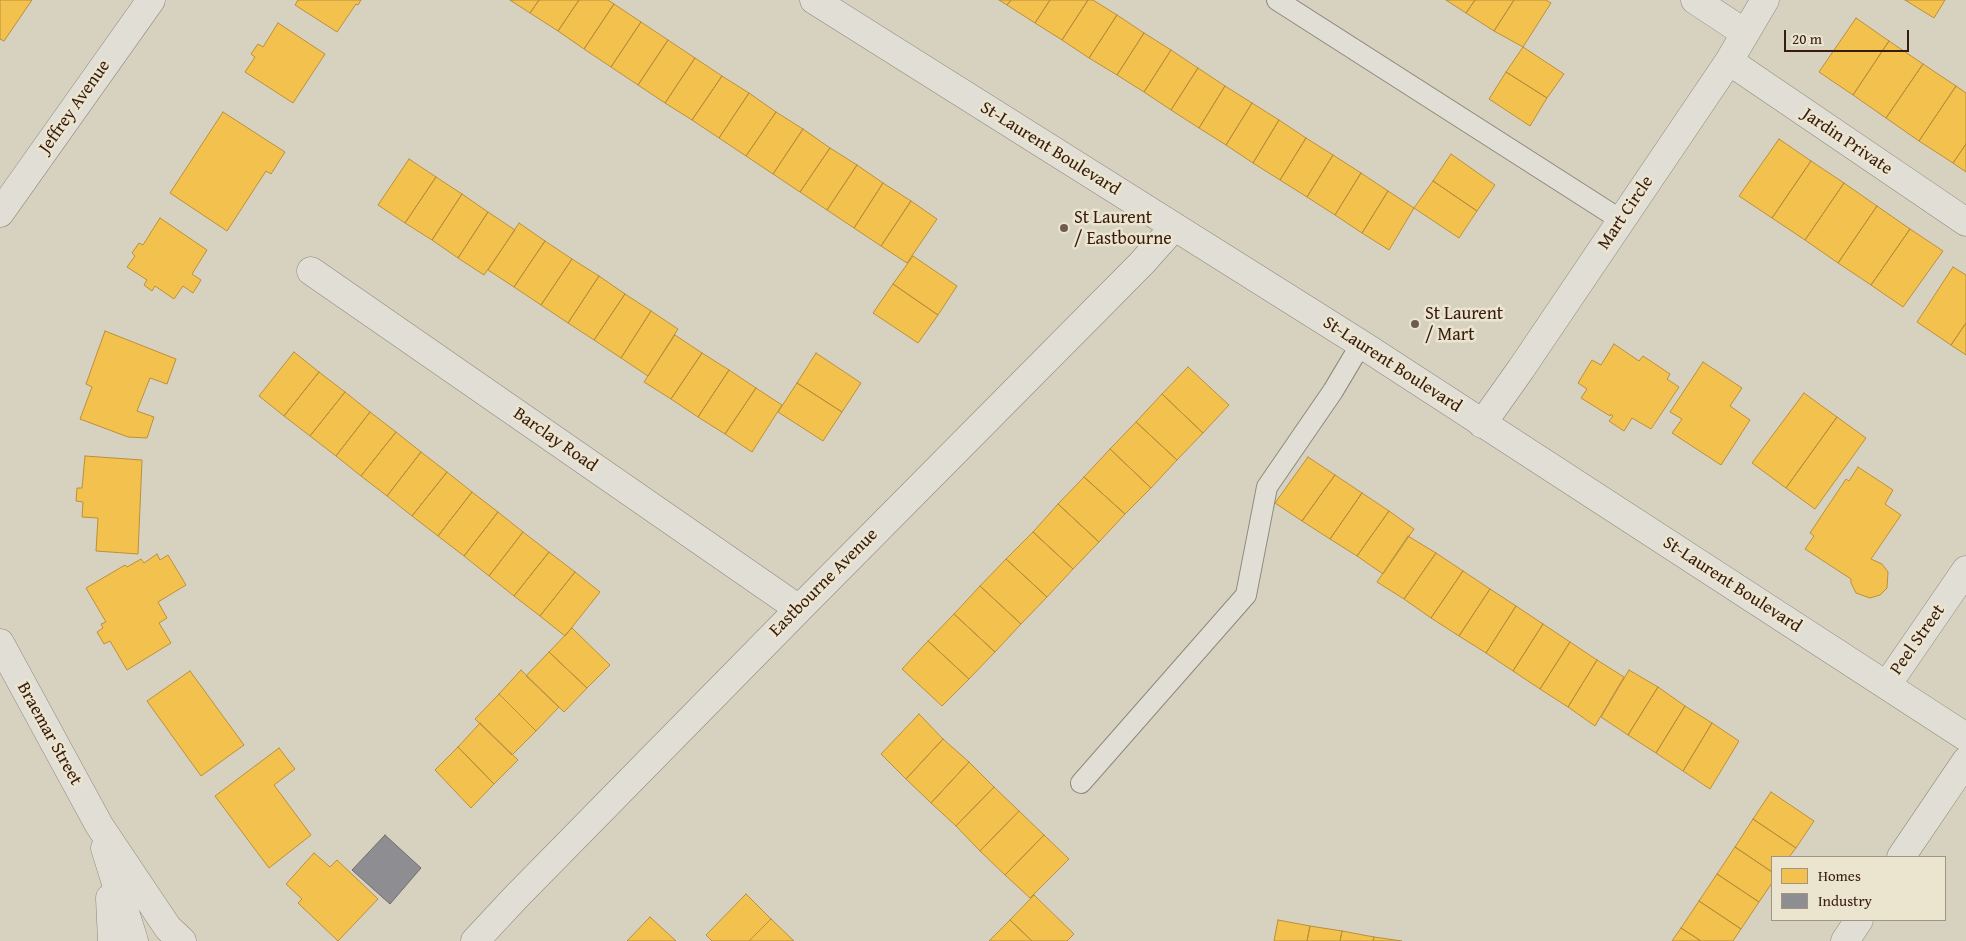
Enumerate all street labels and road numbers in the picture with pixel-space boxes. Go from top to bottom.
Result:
street label: Jeffrey Avenue [35,56,115,158]
street label: St-Laurent Boulevard [976,97,1124,201]
street label: Jardin Private [1798,104,1896,180]
street label: Mart Circle [1594,172,1658,254]
street label: St-Laurent Boulevard [1319,312,1465,418]
street label: Barclay Road [509,403,601,477]
street label: Eastbourne Avenue [765,524,883,642]
street label: St-Laurent Boulevard [1659,532,1805,638]
street label: Peel Street [1886,601,1950,679]
street label: Braemar Street [12,679,86,789]

